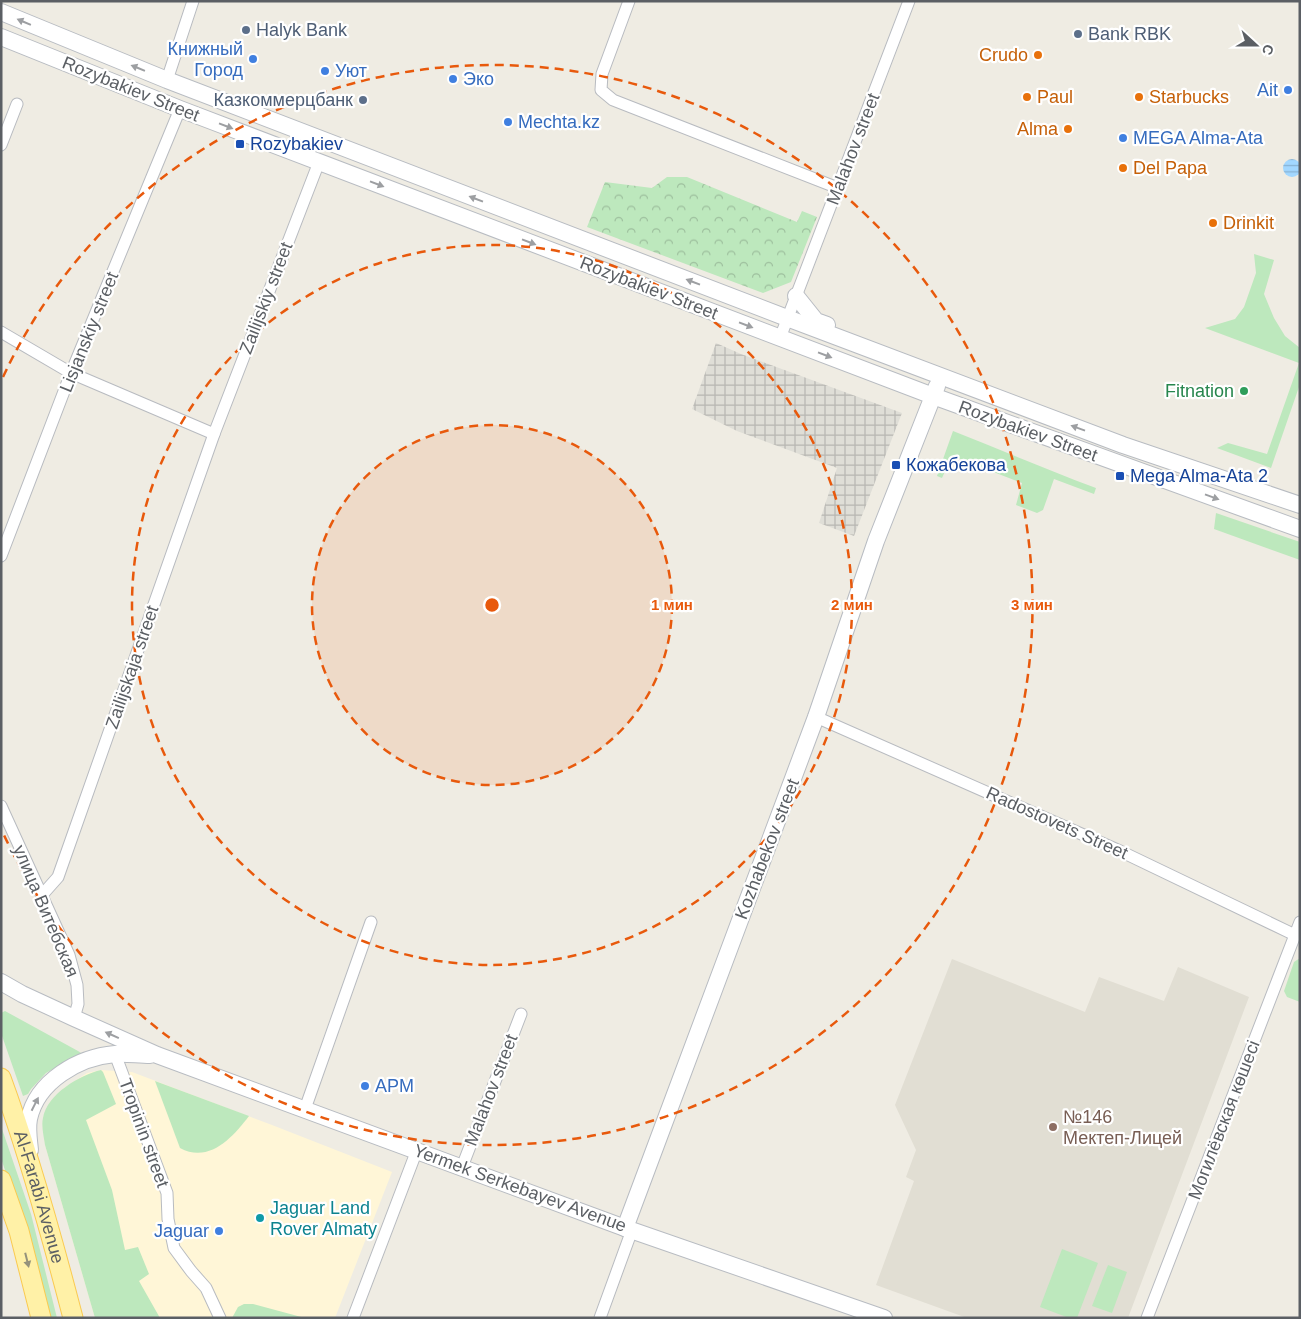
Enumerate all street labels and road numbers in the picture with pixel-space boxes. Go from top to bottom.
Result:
street label: Rozybakiev Street [60,52,202,126]
street label: Malahov street [823,90,883,208]
street label: Zailijskiy street [236,239,296,357]
street label: Rozybakiev Street [577,252,721,324]
street label: Lisjanskiy street [56,269,122,395]
street label: Rozybakiev Street [956,397,1100,465]
street label: Zailijskaja street [102,603,162,731]
street label: Kozhabekov street [731,776,803,922]
street label: Radostovets Street [983,783,1131,863]
street label: улица Витебская [9,842,83,980]
street label: Malahov street [461,1031,521,1149]
street label: Могилёвская көшесі [1184,1037,1264,1203]
street label: Tropinin street [115,1076,173,1190]
street label: Al-Farabi Avenue [10,1128,68,1266]
street label: Yermek Serkebayev Avenue [411,1140,629,1236]

